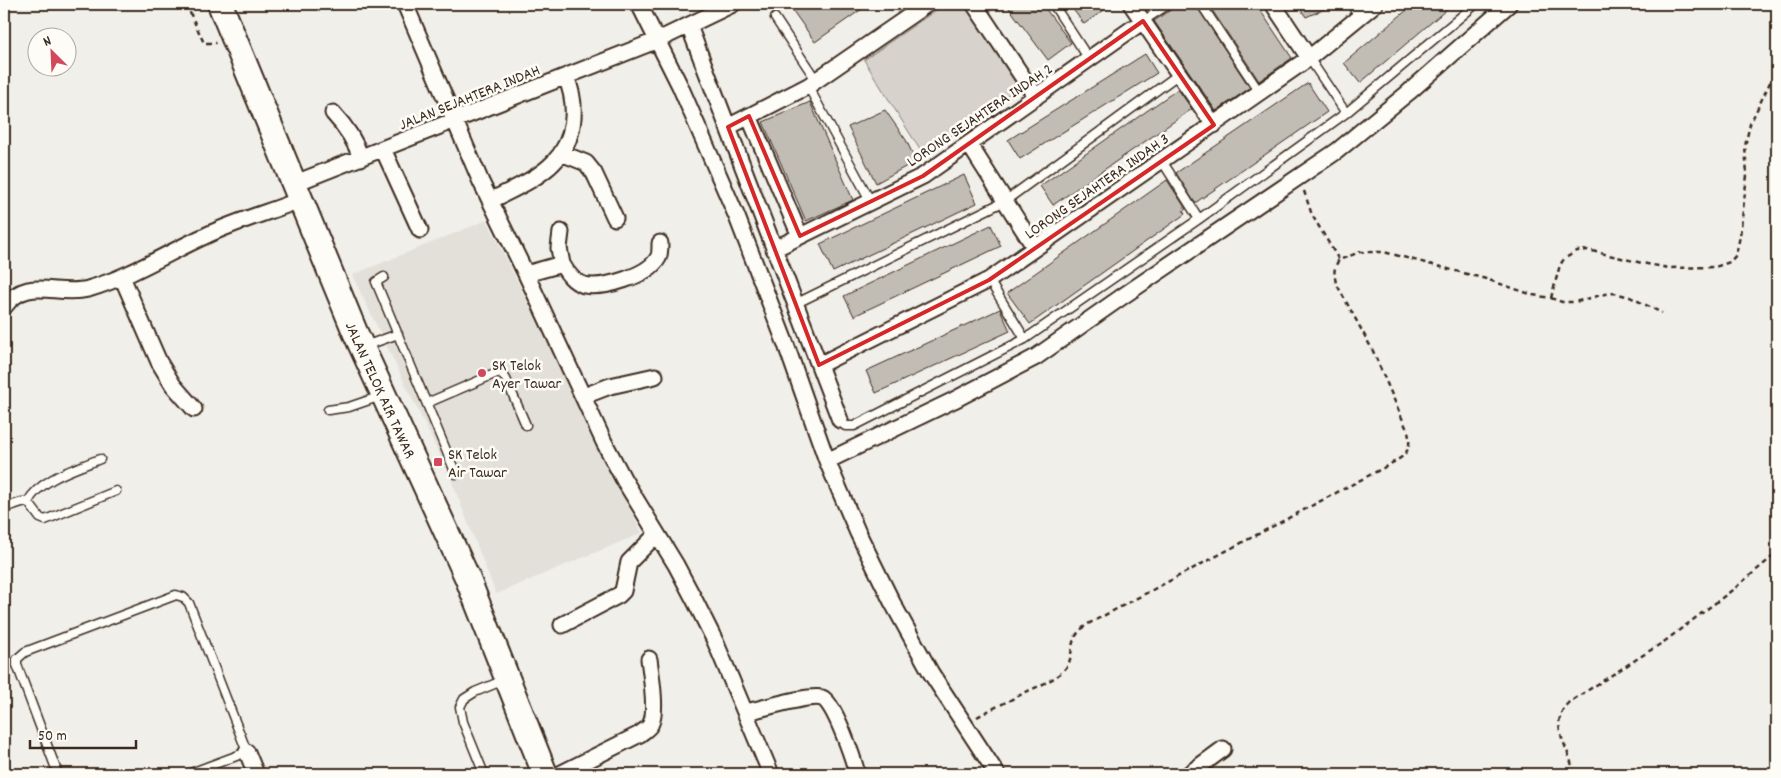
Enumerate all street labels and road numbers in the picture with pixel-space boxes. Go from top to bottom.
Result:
street label: LORONG SEJAHTERA INDAH 2 [903,58,1058,174]
street label: JALAN SEJAHTERA INDAH [396,59,544,137]
street label: LORONG SEJAHTERA INDAH 3 [1020,128,1175,246]
street label: JALAN TELOK AIR TAWAR [338,319,420,463]

